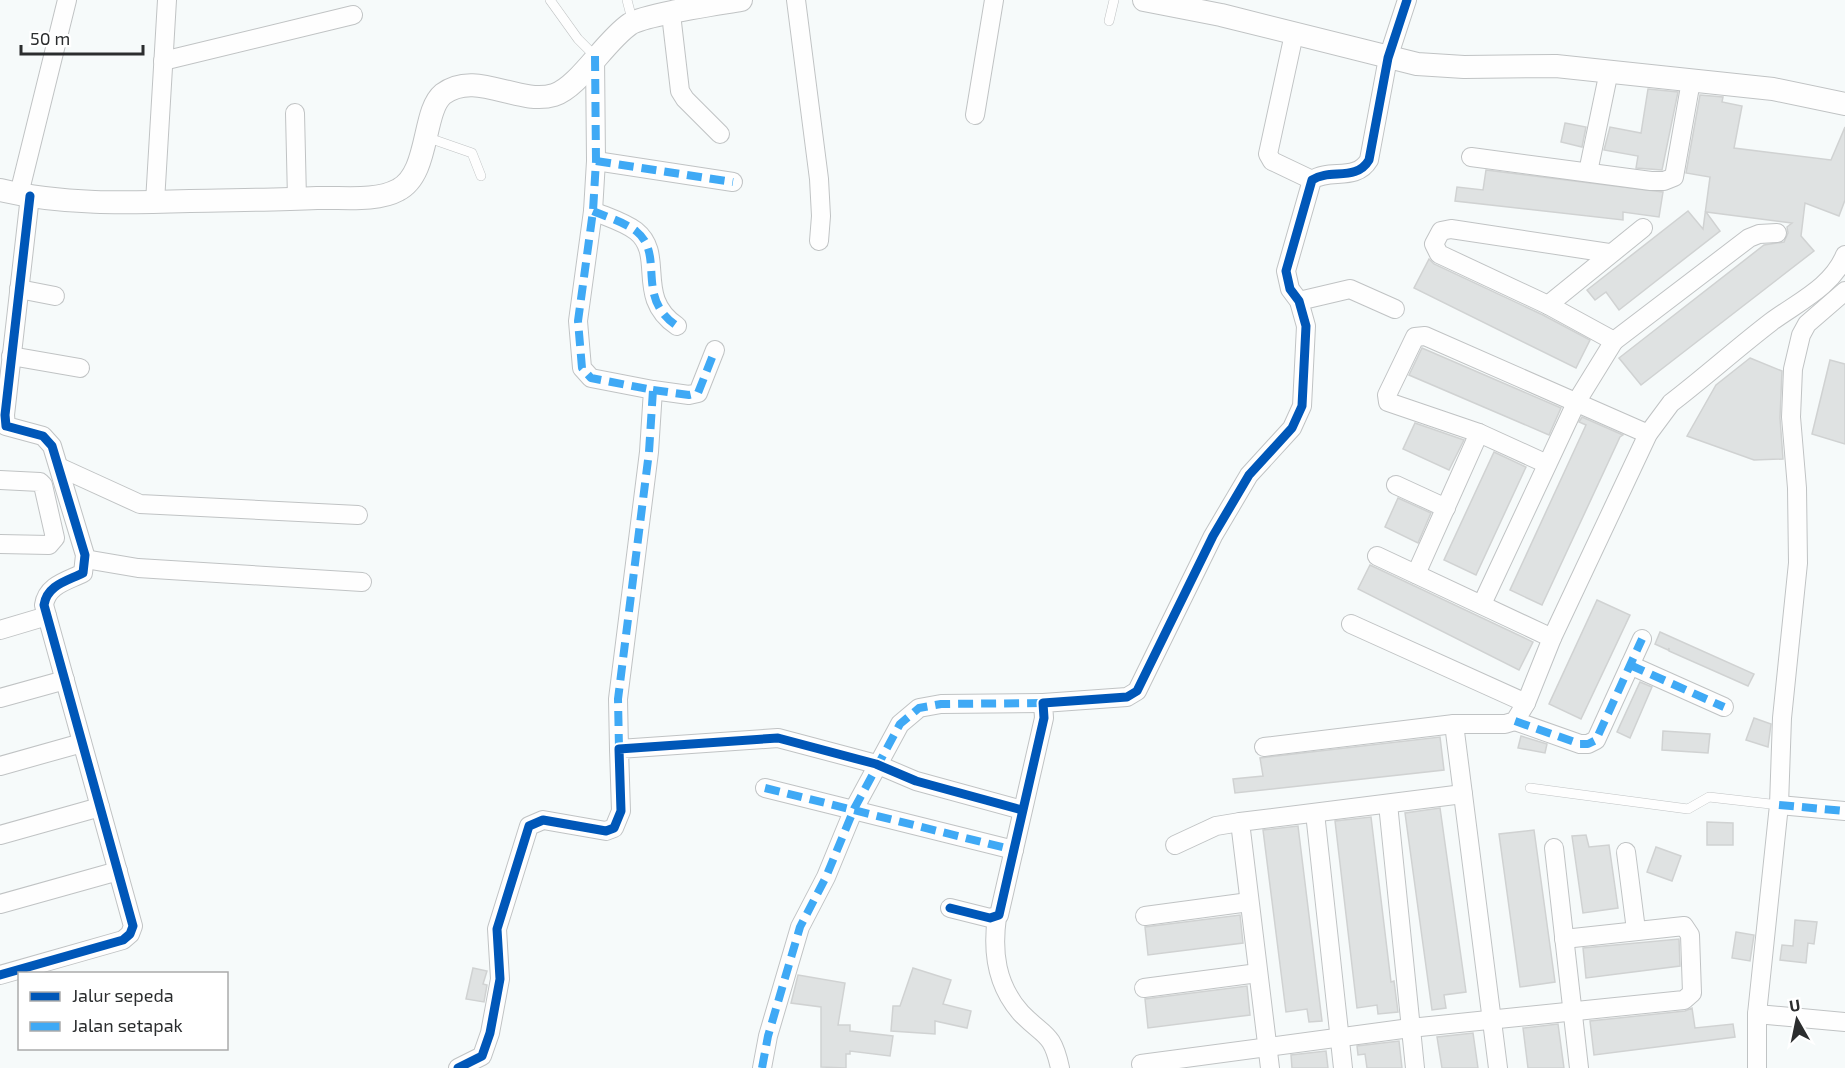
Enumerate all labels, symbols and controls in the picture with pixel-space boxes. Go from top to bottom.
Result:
scale bar [21,18,142,56]
text: 50 m [30,27,70,49]
legend [18,972,228,1050]
text: Jalur sepeda [72,984,174,1006]
north arrow [1767,990,1827,1050]
text: U [1788,994,1801,1015]
text: Jalan setapak [72,1014,183,1036]

